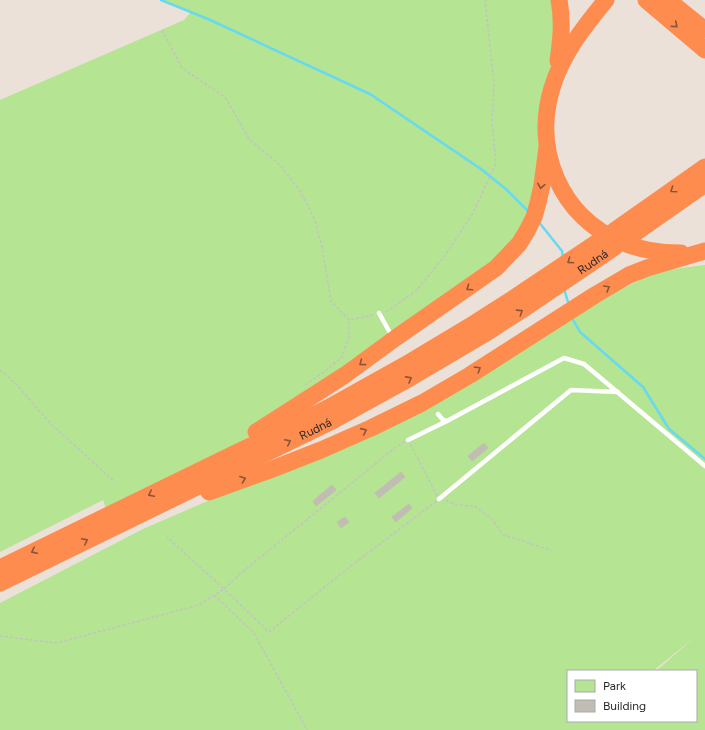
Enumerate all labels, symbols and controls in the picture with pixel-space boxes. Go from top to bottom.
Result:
one-way arrow [671,20,678,27]
one-way arrow [538,183,546,189]
one-way arrow [671,185,678,192]
street label: Rudná [575,247,611,277]
one-way arrow [567,256,574,263]
one-way arrow [466,283,473,290]
one-way arrow [603,285,611,292]
one-way arrow [516,309,523,316]
one-way arrow [360,358,367,365]
one-way arrow [474,367,481,374]
one-way arrow [404,376,412,383]
street label: Rudná [297,415,334,443]
one-way arrow [360,428,367,436]
one-way arrow [284,439,292,447]
one-way arrow [240,476,247,484]
one-way arrow [148,489,155,497]
one-way arrow [81,538,89,546]
one-way arrow [31,546,39,554]
legend [567,670,697,722]
text: Park [603,679,626,693]
text: Building [603,699,646,713]

